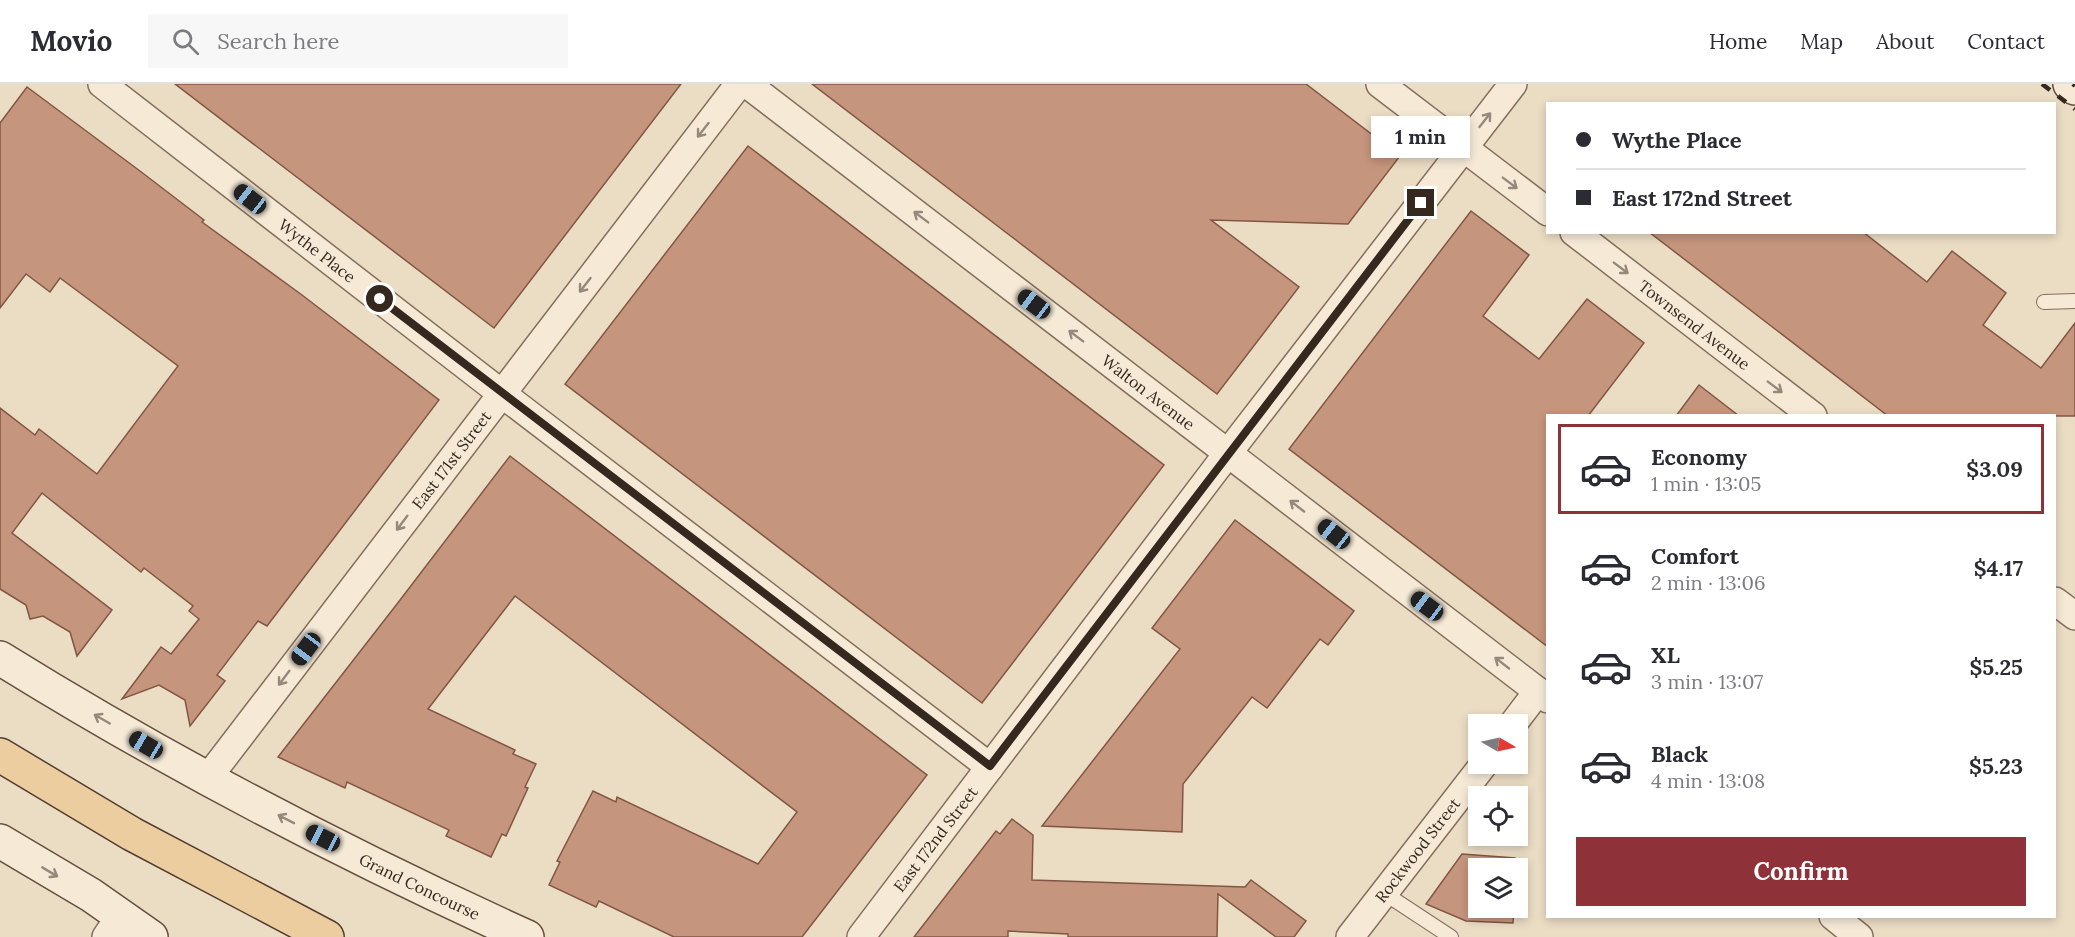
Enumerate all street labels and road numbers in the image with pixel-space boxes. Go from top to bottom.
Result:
street label: Wythe Place [274,214,360,287]
street label: Townsend Avenue [1635,276,1754,374]
street label: Walton Avenue [1098,350,1199,434]
street label: East 171st Street [407,406,496,513]
street label: East 172nd Street [889,782,982,896]
street label: Rockwood Street [1371,793,1465,906]
street label: Grand Concourse [356,849,483,924]

